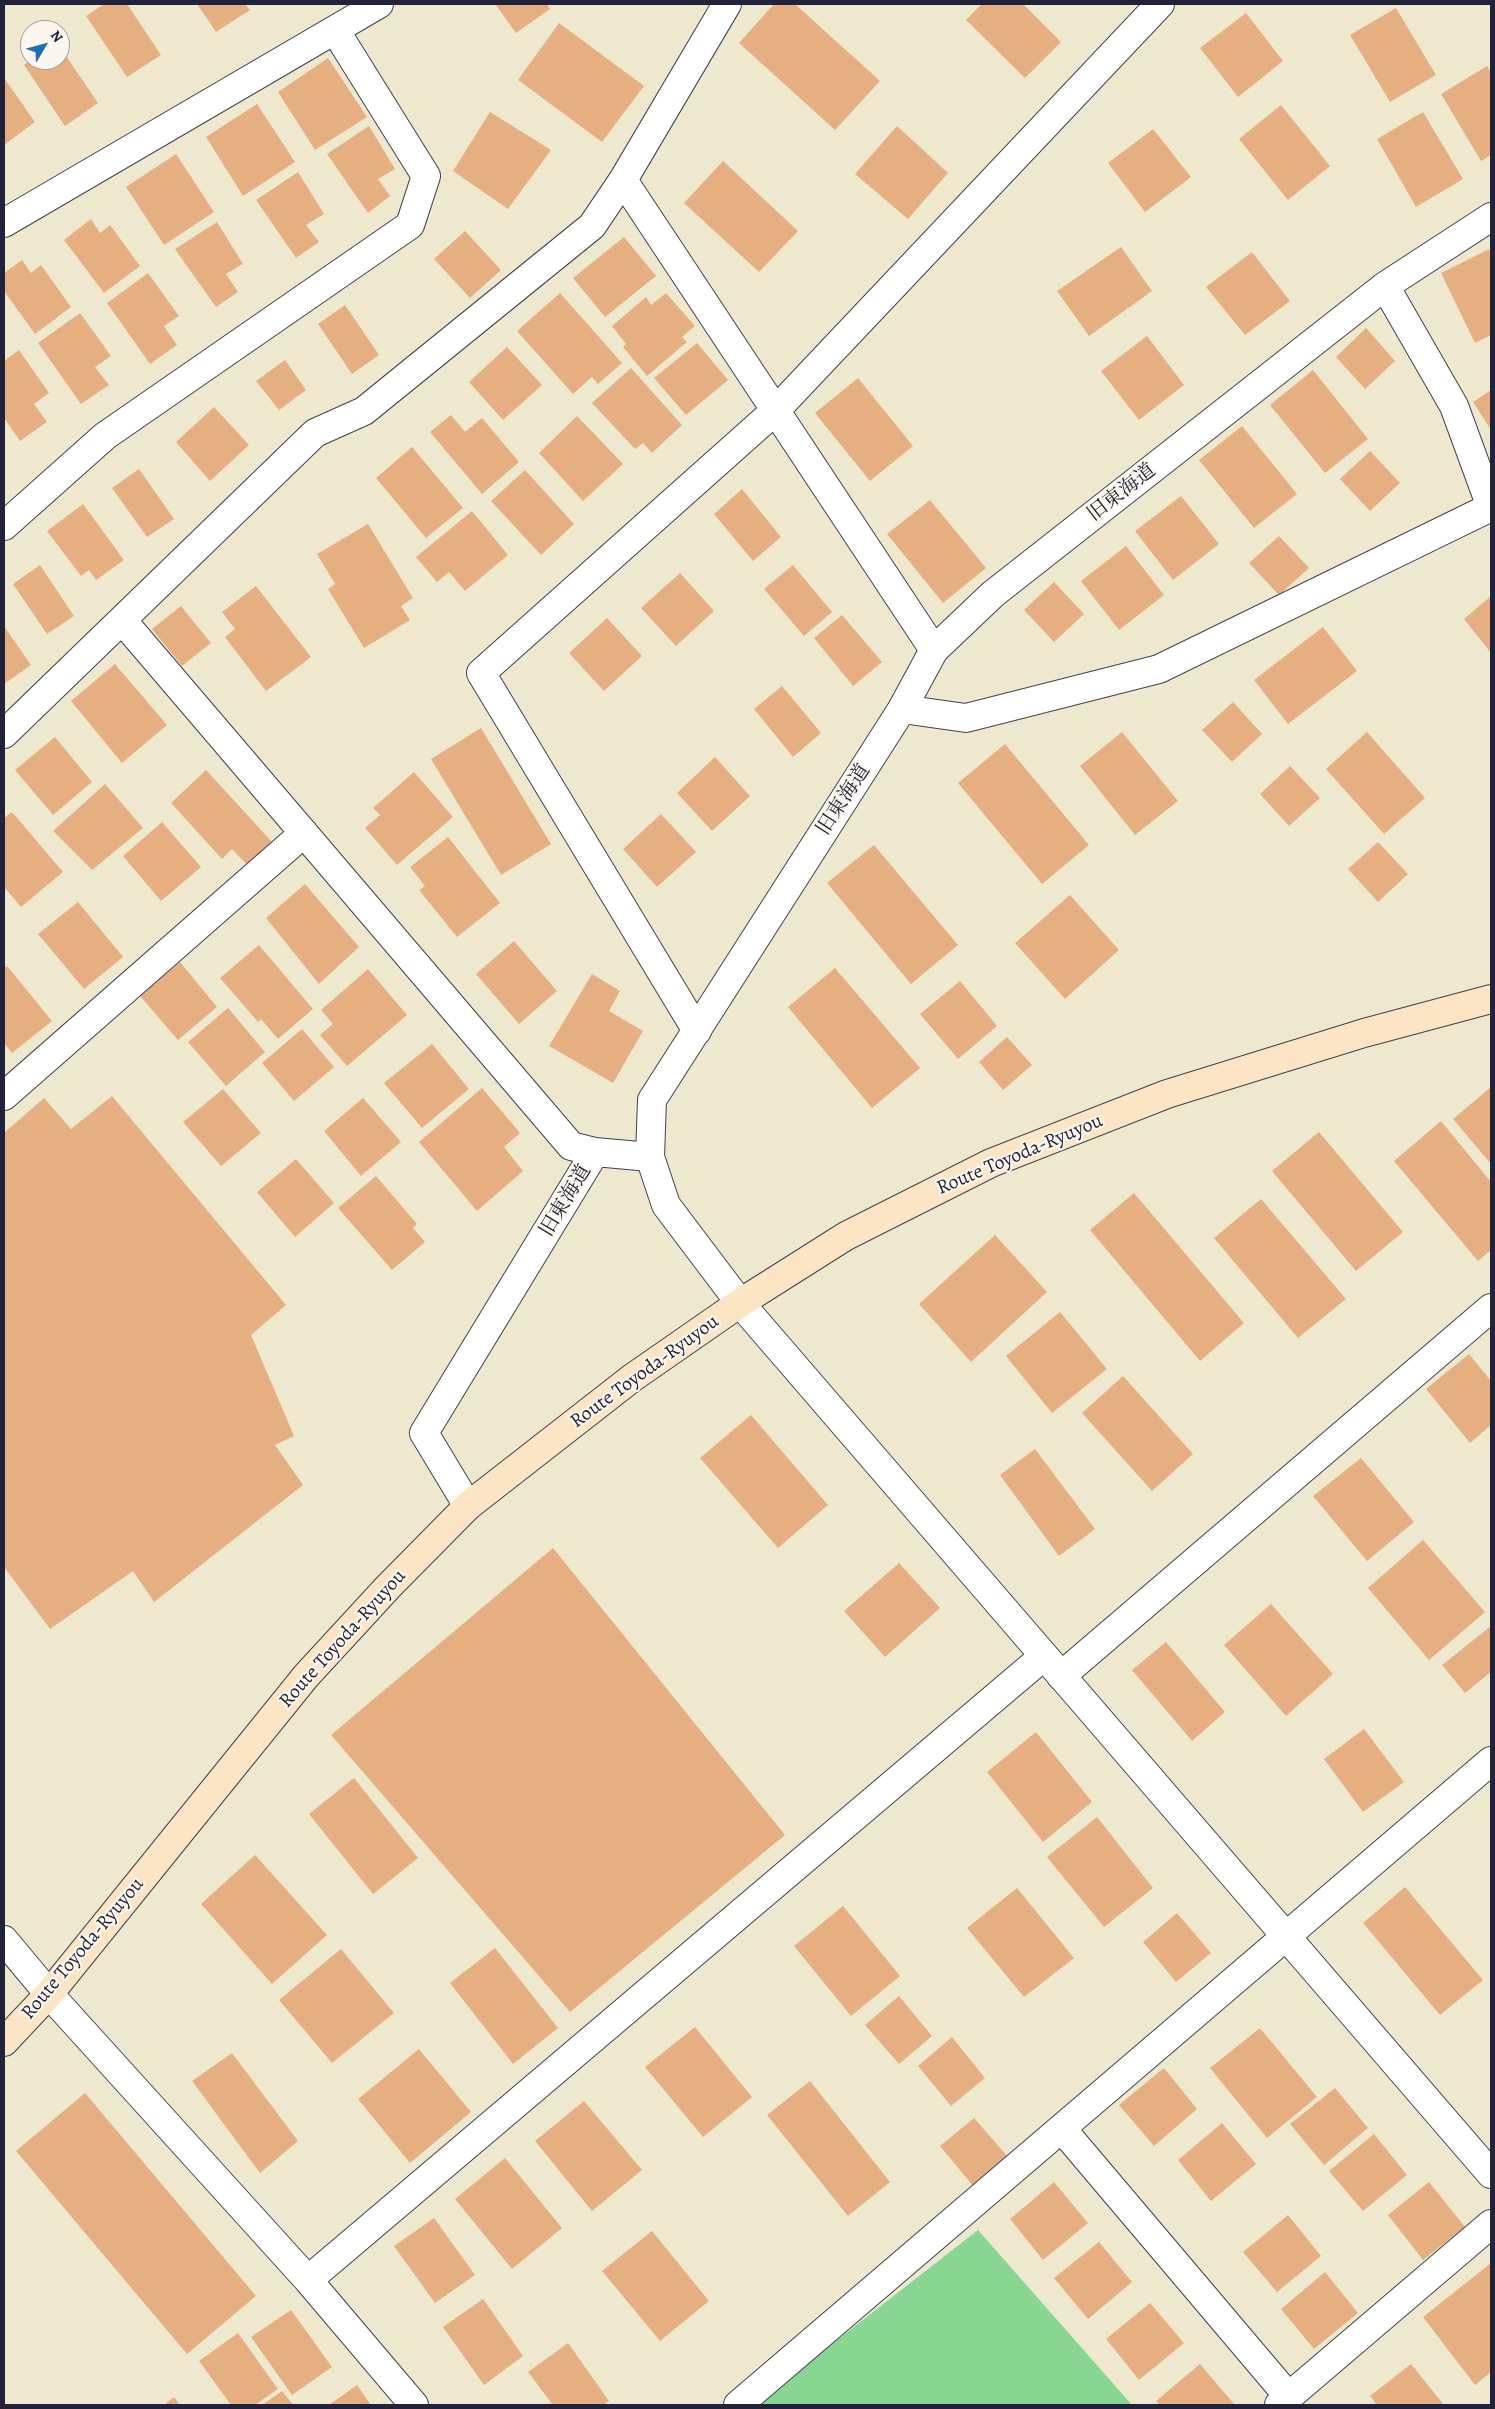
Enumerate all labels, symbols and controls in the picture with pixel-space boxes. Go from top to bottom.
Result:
north arrow [20,20,70,70]
text: N [46,26,67,46]
street label: 旧東海道 [1083,459,1161,527]
street label: 旧東海道 [812,760,876,840]
street label: Route Toyoda-Ryuyou [933,1109,1107,1201]
street label: 旧東海道 [535,1161,597,1241]
street label: Route Toyoda-Ryuyou [566,1310,724,1434]
street label: Route Toyoda-Ryuyou [275,1565,411,1713]
street label: Route Toyoda-Ryuyou [17,1873,149,2025]

